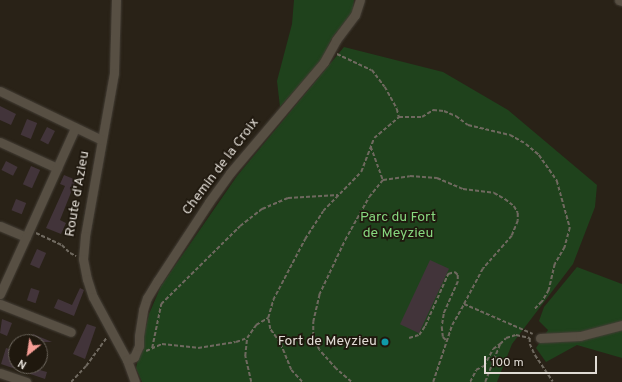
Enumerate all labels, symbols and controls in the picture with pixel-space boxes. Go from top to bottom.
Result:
street label: Chemin de la Croix [179,115,263,219]
street label: Route d'Azieu [62,150,94,238]
park label: Parc du Fort de Meyzieu [360,210,436,242]
north arrow [8,334,48,374]
place label: Fort de Meyzieu [278,334,377,350]
marker: Fort de Meyzieu [380,337,390,347]
scale bar [486,348,599,374]
text: N [16,355,29,372]
text: 100 m [491,355,524,371]

